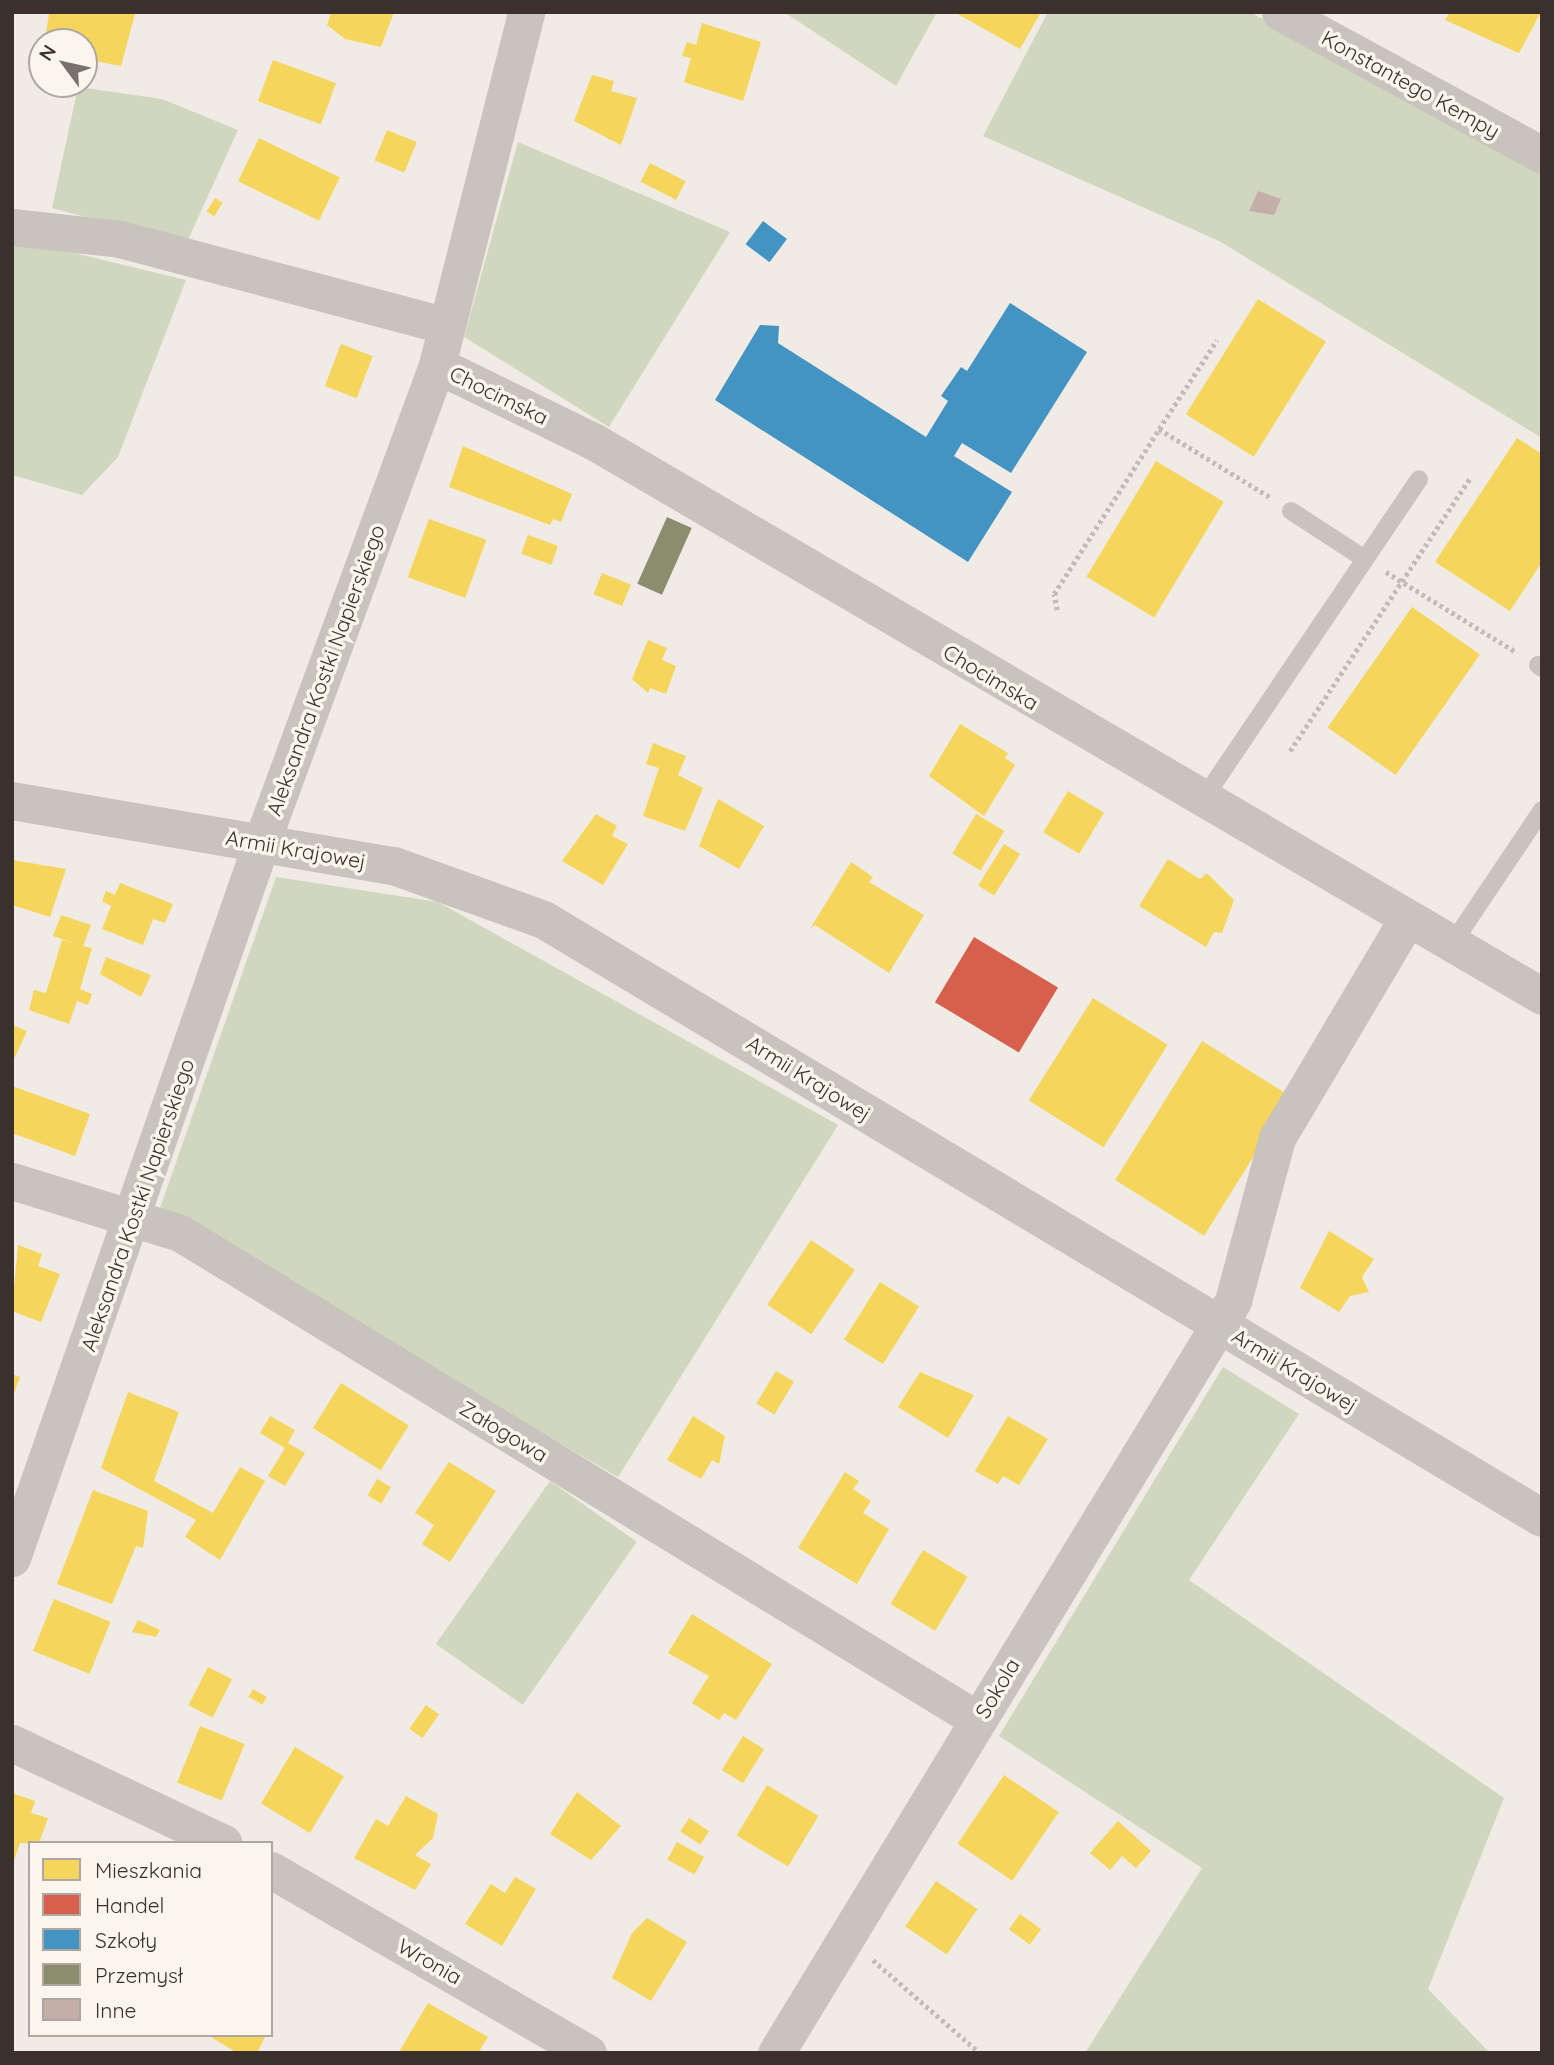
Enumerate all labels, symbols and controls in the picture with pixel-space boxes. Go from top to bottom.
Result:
street label: Konstantego Kempy [1318,25,1504,143]
north arrow [28,28,98,98]
text: N [33,40,61,65]
street label: Chocimska [446,360,552,430]
street label: Aleksandra Kostki Napierskiego [261,521,389,819]
street label: Chocimska [939,639,1043,715]
street label: Armii Krajowej [224,824,368,874]
street label: Armii Krajowej [742,1030,876,1126]
street label: Aleksandra Kostki Napierskiego [75,1055,199,1355]
street label: Armii Krajowej [1228,1323,1362,1417]
street label: Załogowa [456,1395,552,1467]
street label: Sokola [969,1653,1025,1723]
legend [28,1841,273,2037]
text: Mieszkania [95,1857,202,1883]
text: Handel [95,1892,164,1918]
text: Szkoły [95,1927,157,1953]
street label: Wronia [393,1933,467,1989]
text: Przemysł [95,1962,183,1988]
text: Inne [95,1997,136,2023]

